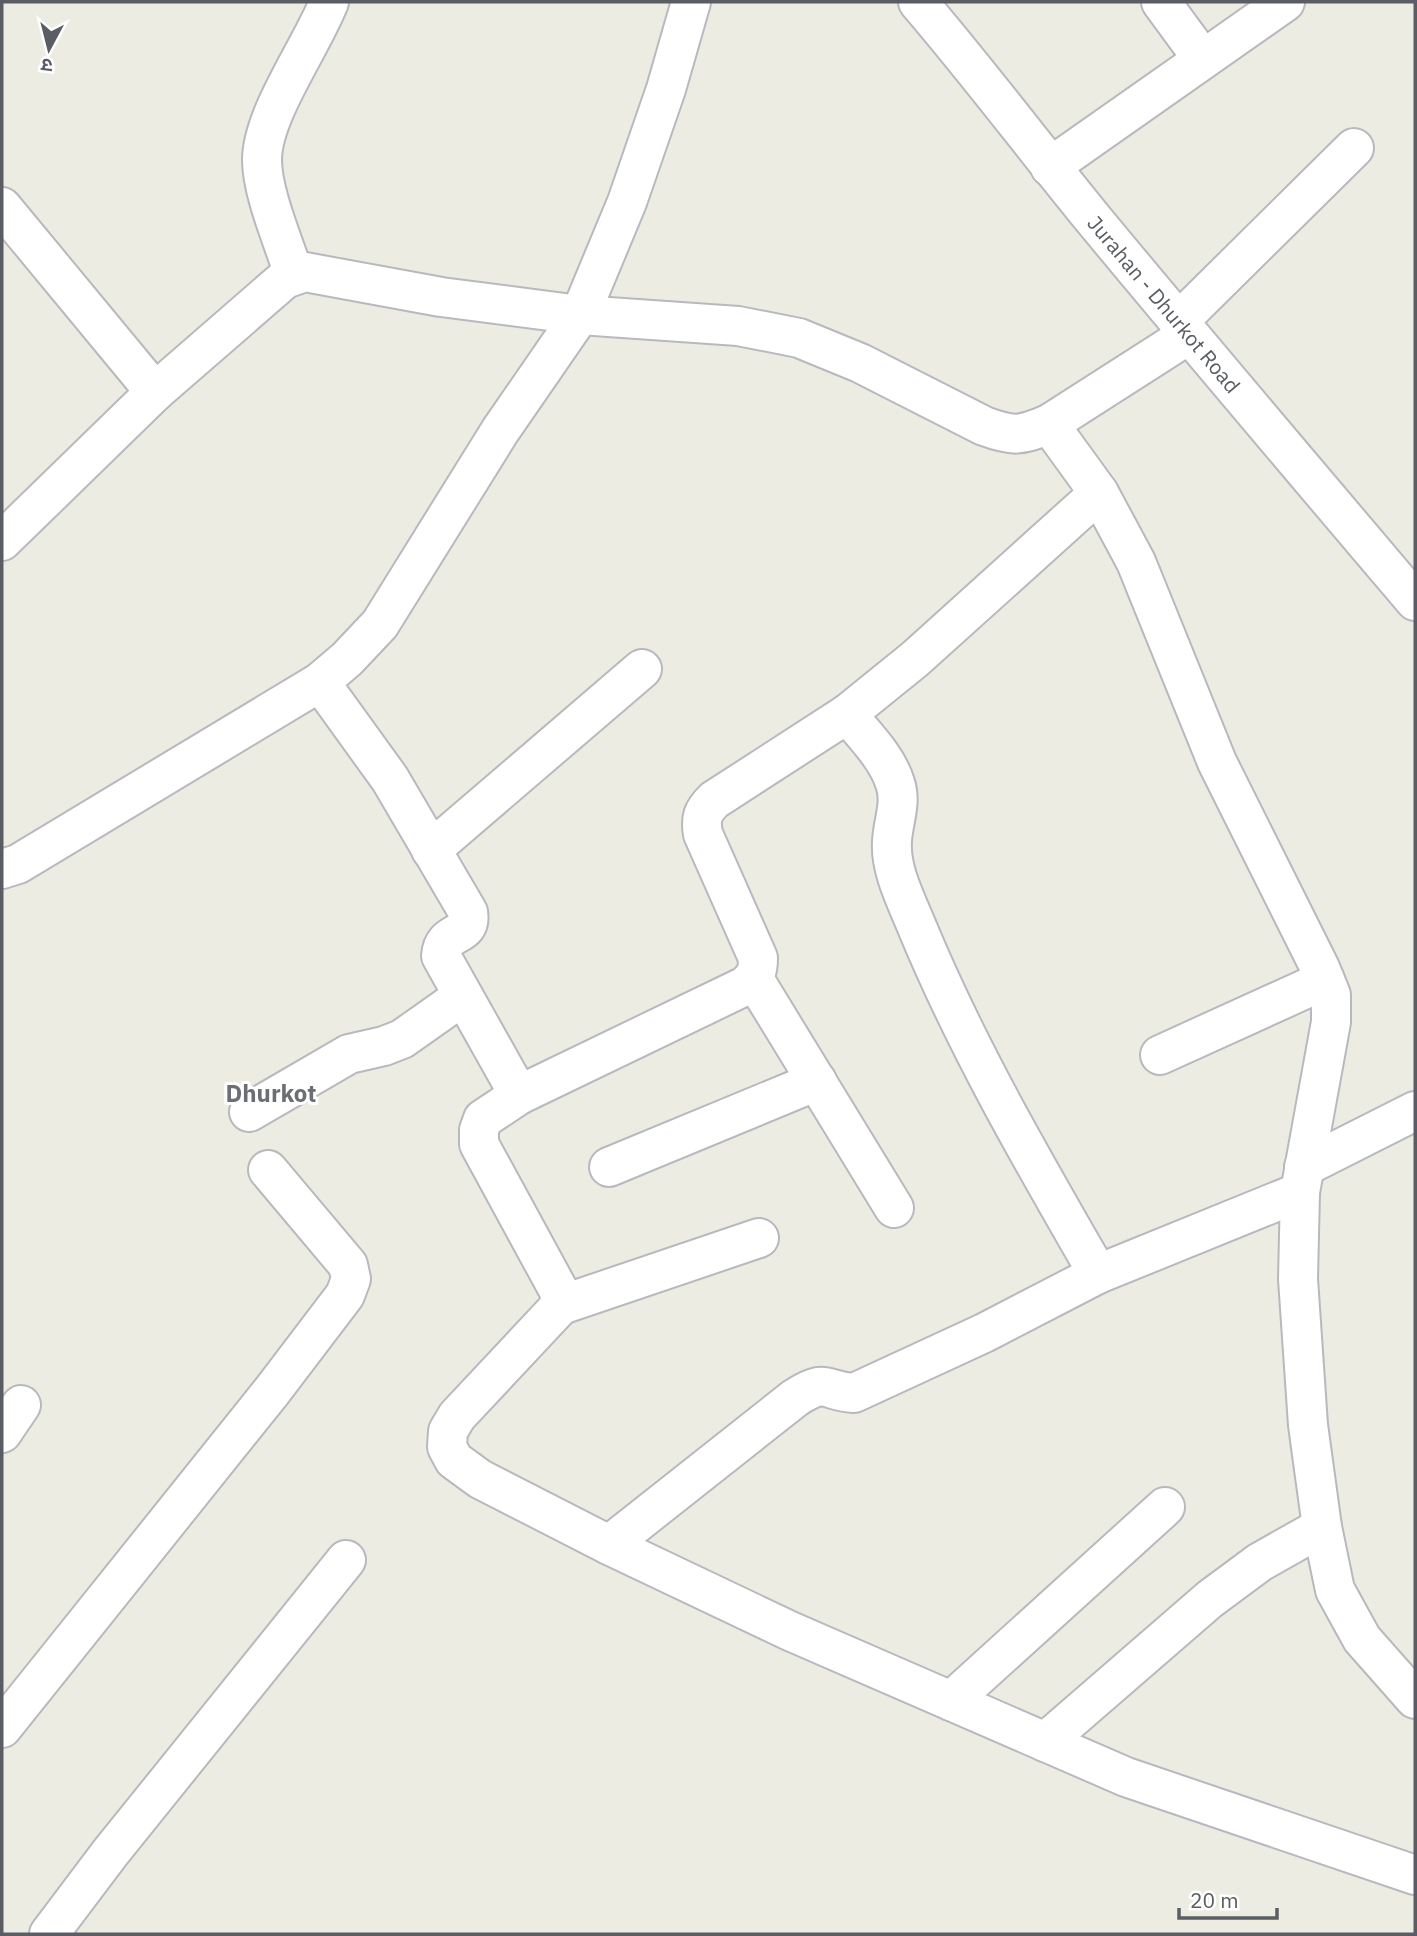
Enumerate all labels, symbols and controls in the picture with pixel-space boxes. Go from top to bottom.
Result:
north arrow [14,14,84,84]
text: उ [39,53,54,78]
street label: Jurahan - Dhurkot Road [1081,209,1247,399]
district label: Dhurkot [226,1077,316,1109]
scale bar [1179,1876,1277,1920]
text: 20 m [1190,1886,1239,1914]

